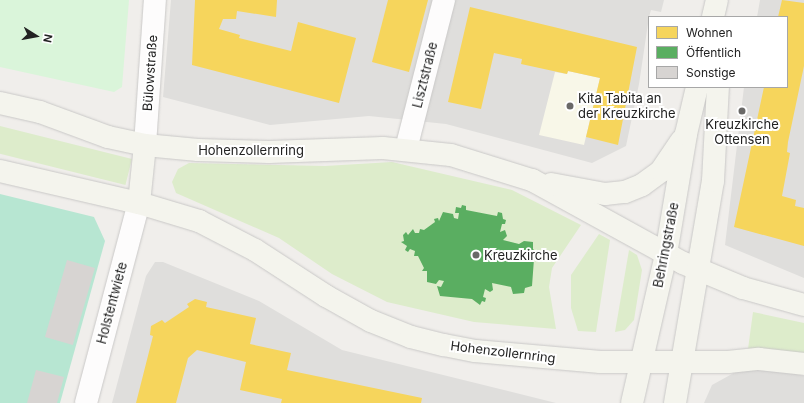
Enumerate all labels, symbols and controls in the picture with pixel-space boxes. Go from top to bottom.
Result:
north arrow [16,16,56,56]
legend [648,16,788,88]
text: Wohnen [686,25,733,40]
text: N [40,33,55,44]
street label: Bülowstraße [140,34,160,112]
street label: Lisztstraße [409,40,441,110]
text: Öffentlich [686,45,741,60]
text: Sonstige [686,65,736,80]
place label: Kita Tabita an der Kreuzkirche [578,91,676,122]
marker: Kita Tabita an der Kreuzkirche [565,101,575,111]
marker: Kreuzkirche Ottensen [737,106,747,116]
place label: Kreuzkirche Ottensen [705,117,779,148]
street label: Hohenzollernring [198,142,304,158]
street label: Behringstraße [650,201,682,289]
place label: Kreuzkirche [484,247,558,263]
marker: Kreuzkirche [471,250,481,260]
street label: Holstentwiete [94,260,130,346]
street label: Hohenzollernring [450,338,556,366]

